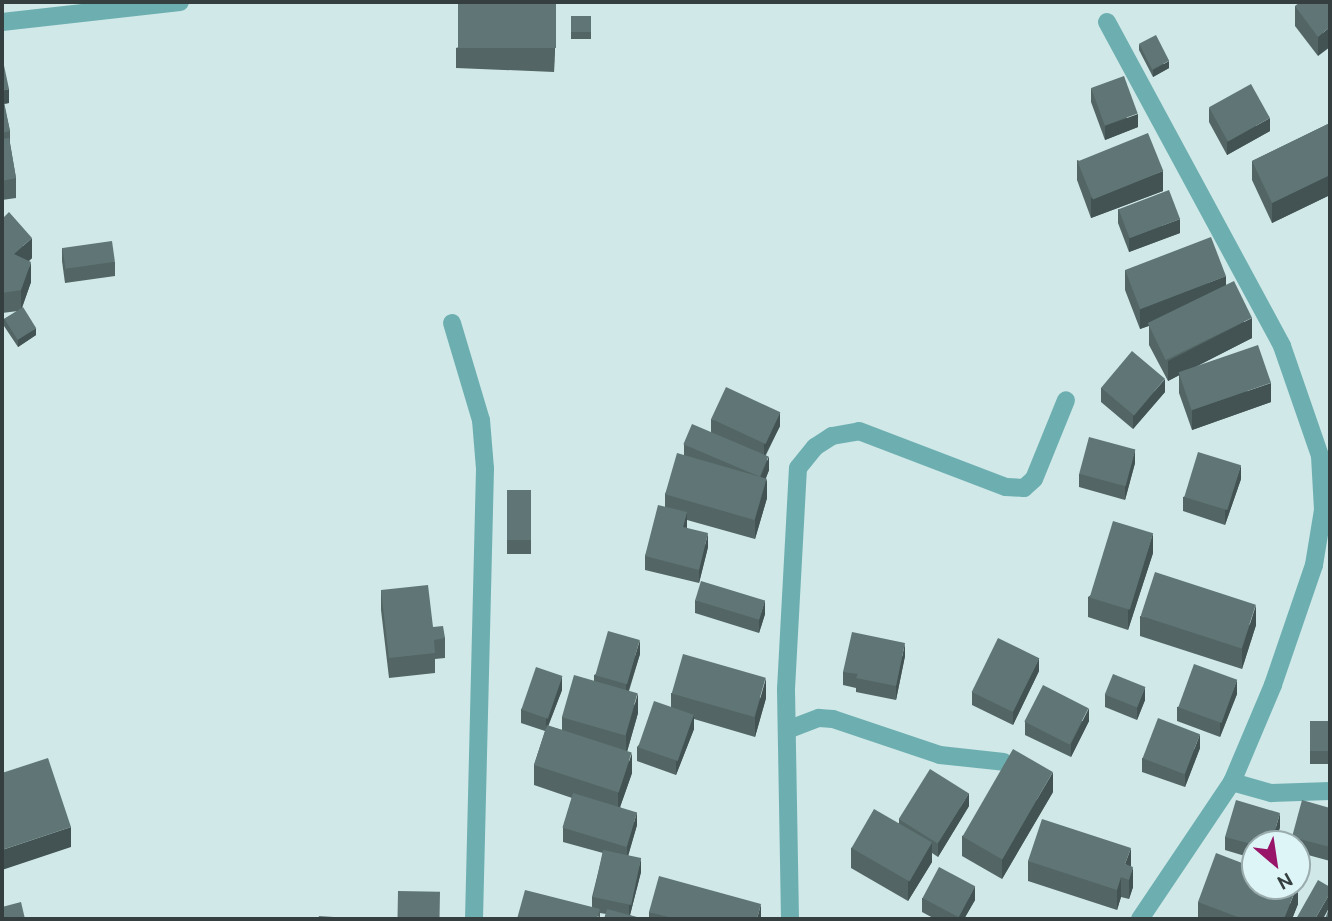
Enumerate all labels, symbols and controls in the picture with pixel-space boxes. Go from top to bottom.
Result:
north arrow [1241,830,1311,900]
text: N [1274,869,1297,895]

